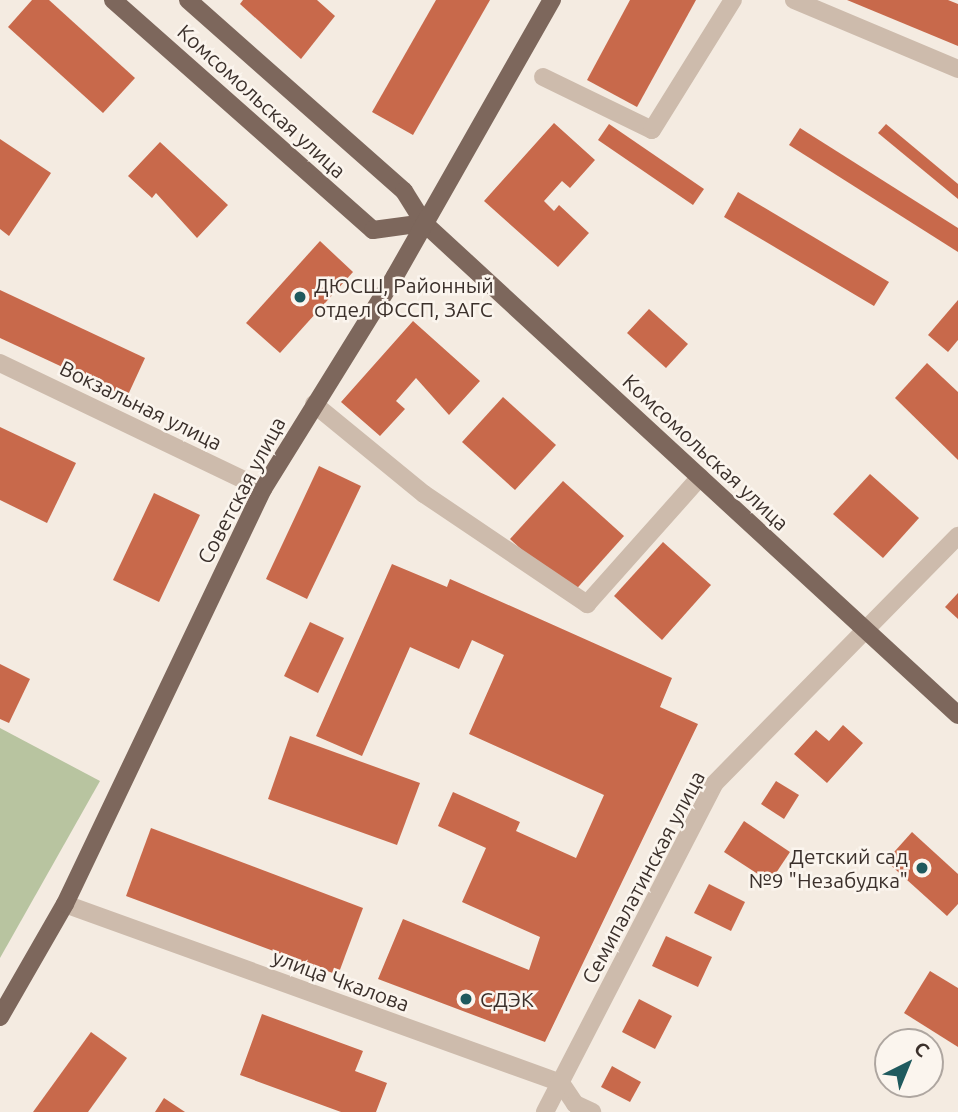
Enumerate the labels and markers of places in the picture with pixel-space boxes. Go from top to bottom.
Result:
place label: ДЮСШ, Районный отдел ФССП, ЗАГС [314,272,494,322]
marker: ДЮСШ, Районный отдел ФССП, ЗАГС [292,289,308,305]
place label: Детский сад №9 "Незабудка" [749,843,908,893]
marker: Детский сад №9 "Незабудка" [914,860,930,876]
place label: СДЭК [480,986,534,1012]
marker: СДЭК [458,991,474,1007]

